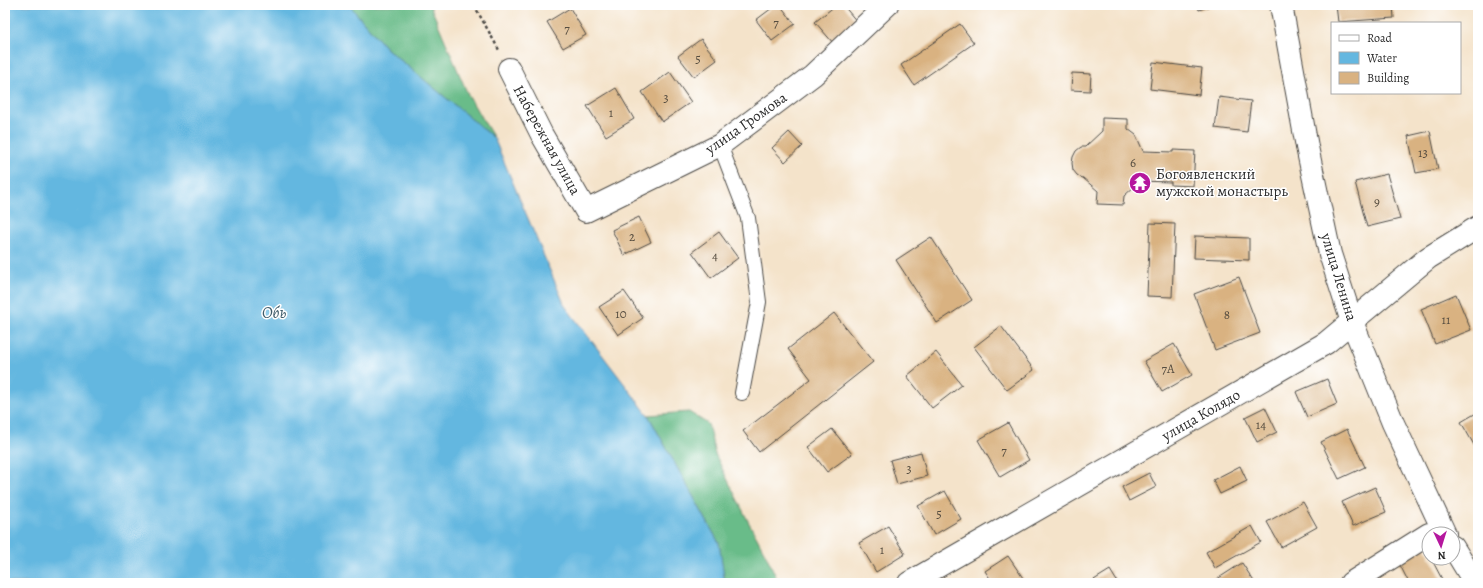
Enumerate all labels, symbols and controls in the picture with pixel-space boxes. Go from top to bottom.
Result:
house number: 7 [773,14,779,31]
house number: 7 [564,20,570,37]
legend [1331,22,1461,94]
text: Road [1367,30,1393,46]
house number: 5 [695,50,701,67]
text: Water [1366,50,1397,66]
text: Building [1367,70,1409,86]
street label: Набережная улица [509,82,585,198]
street label: улица Громова [700,87,791,159]
house number: 3 [663,89,669,106]
house number: 1 [609,104,614,121]
house number: 13 [1418,144,1428,161]
house number: 6 [1130,154,1136,171]
place label: Богоявленский мужской монастырь [1156,164,1288,201]
temple icon: Богоявленский мужской монастырь [1127,170,1153,196]
house number: 9 [1374,193,1380,210]
house number: 2 [629,228,635,245]
street label: улица Ленина [1316,230,1362,323]
house number: 4 [712,247,718,264]
water label: Обь [262,302,286,324]
house number: 10 [615,305,627,322]
house number: 8 [1224,306,1230,323]
house number: 11 [1442,311,1451,328]
house number: 7А [1161,360,1175,377]
street label: улица Колядо [1157,384,1244,446]
house number: 14 [1256,416,1266,433]
house number: 7 [1001,442,1007,459]
house number: 3 [906,460,912,477]
house number: 5 [936,505,942,522]
north arrow [1421,526,1461,566]
house number: 1 [880,541,885,558]
text: N [1437,548,1446,563]

